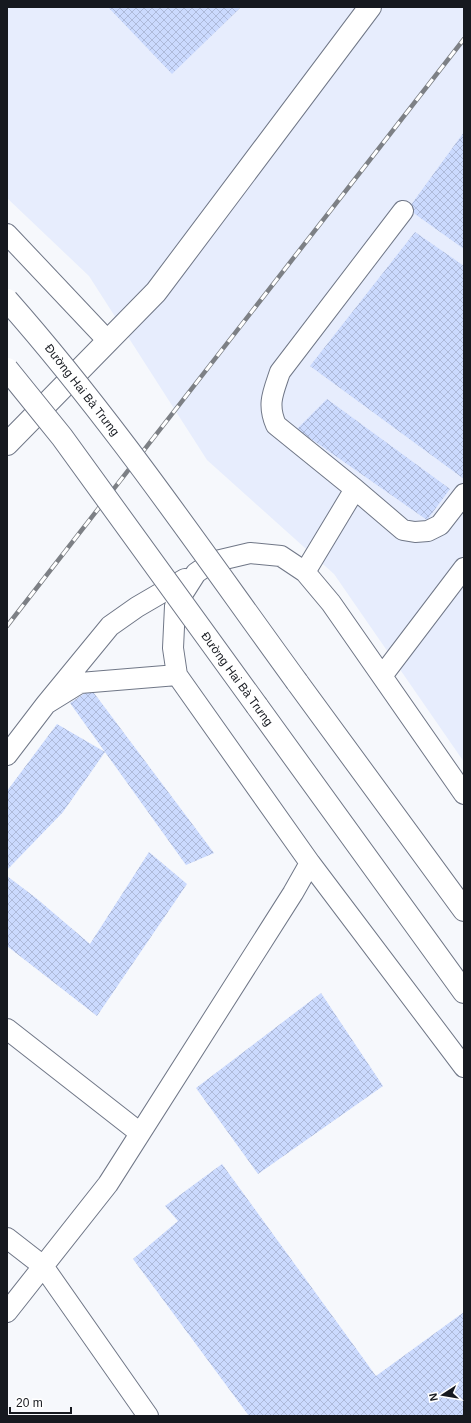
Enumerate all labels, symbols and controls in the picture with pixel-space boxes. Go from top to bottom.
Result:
street label: Đường Hai Bà Trưng [42,341,122,439]
street label: Đường Hai Bà Trưng [198,629,276,729]
north arrow [423,1375,463,1415]
scale bar [10,1389,71,1415]
text: N [427,1392,440,1402]
text: 20 m [16,1396,43,1410]

